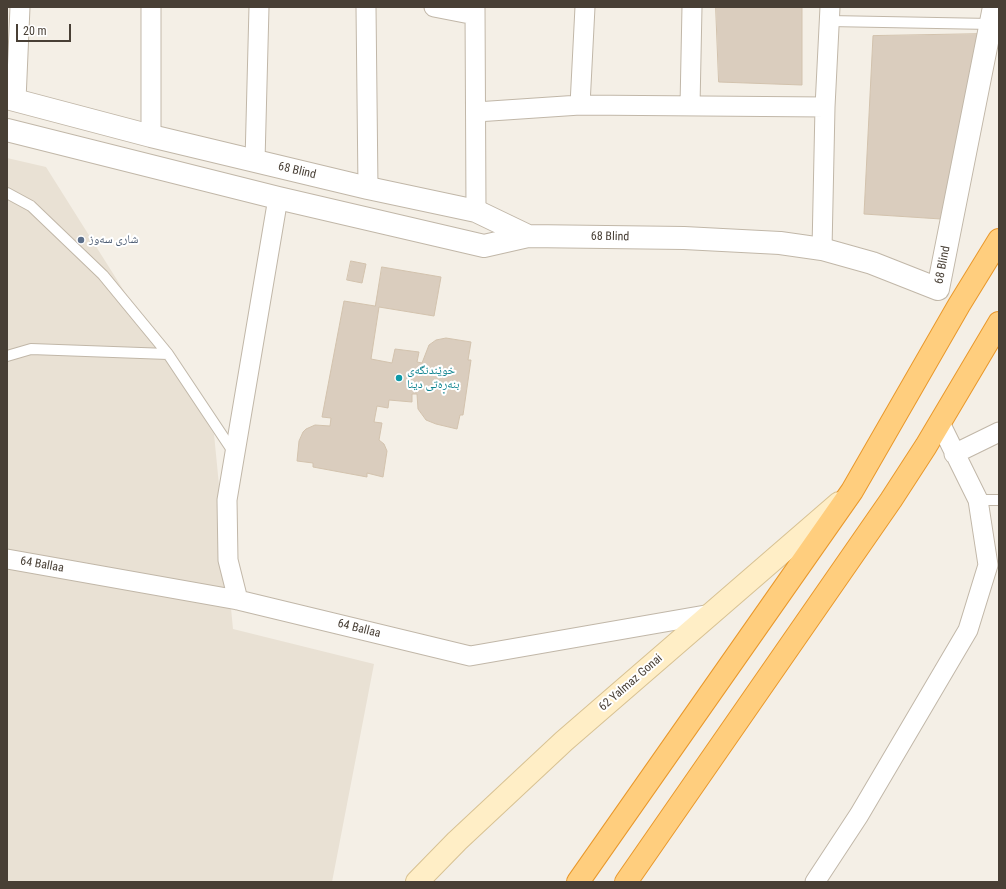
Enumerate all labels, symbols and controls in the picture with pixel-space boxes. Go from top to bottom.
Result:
scale bar [18,16,73,42]
text: 20 m [23,24,47,38]
street label: 68 Blind [277,160,317,182]
street label: 68 Blind [591,229,629,245]
place label: شاری سەوز [89,233,138,247]
marker: شاری سەوز [76,235,86,245]
street label: 68 Blind [932,245,954,285]
place label: خوێندنگەی بنەڕەتی دینا [407,364,459,392]
marker: خوێندنگەی بنەڕەتی دینا [394,373,404,383]
street label: 64 Ballaa [19,554,65,576]
street label: 64 Ballaa [336,617,382,641]
street label: 62 Yalmaz Gonai [596,652,666,714]

